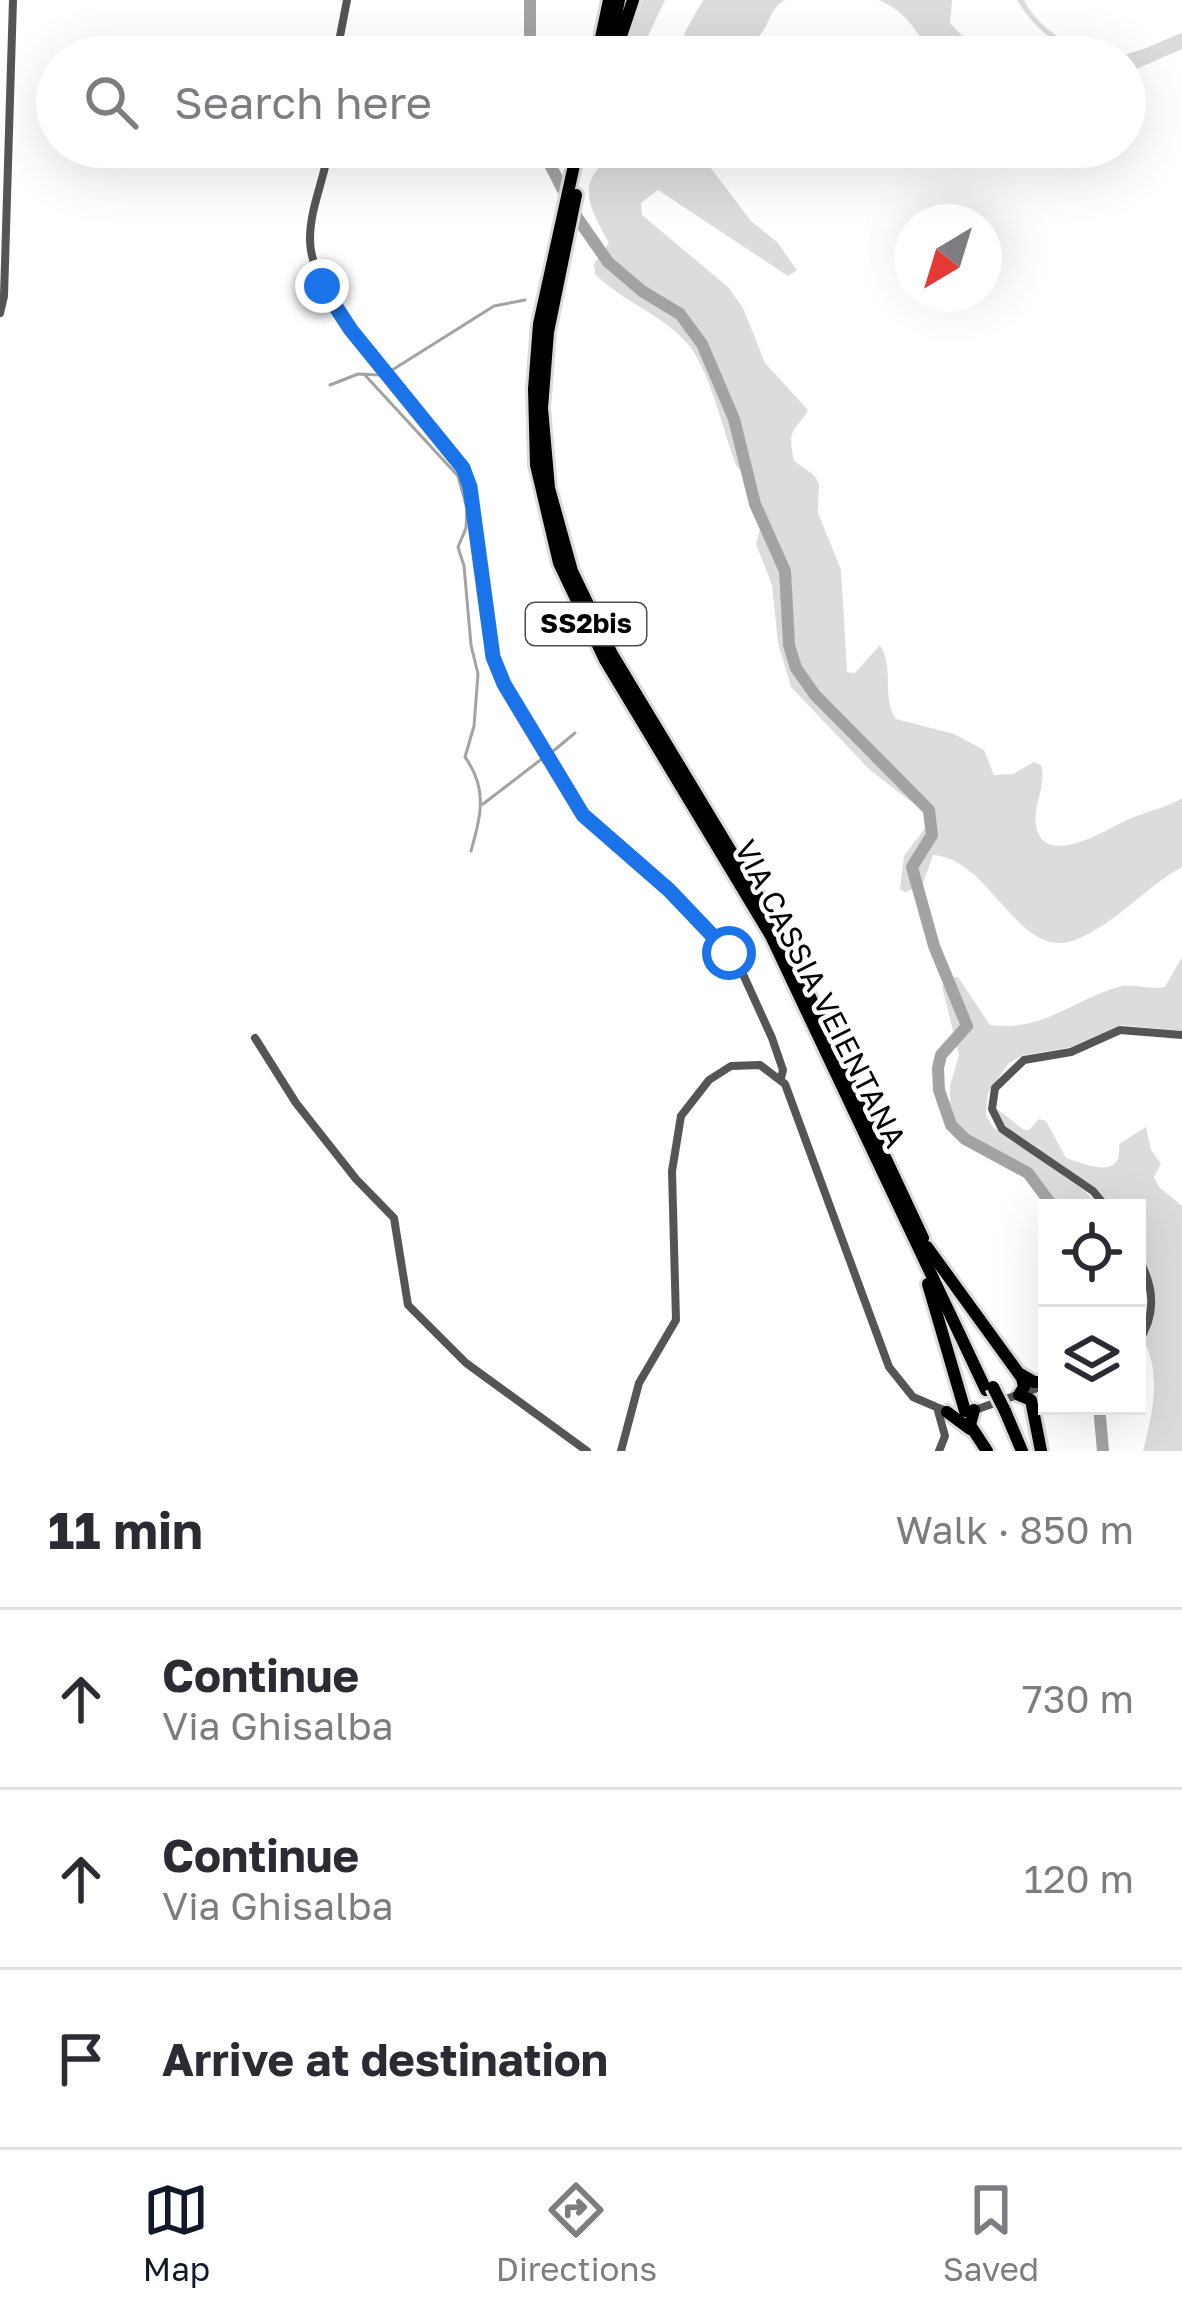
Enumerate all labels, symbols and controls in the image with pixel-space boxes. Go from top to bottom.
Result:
search box [36,36,1146,168]
icon: search [78,69,144,135]
text: Search here [174,75,432,129]
north arrow [894,204,1002,312]
route end [295,259,349,313]
road number: SS2bis [526,603,646,645]
street label: VIA CASSIA VEIENTANA [728,834,914,1153]
route start [702,926,756,980]
map controls [1038,1199,1146,1415]
button: locate [1038,1199,1146,1307]
button: layers [1038,1307,1146,1415]
text: 11 min [48,1499,203,1560]
text: Walk · 850 m [896,1506,1134,1553]
text: Continue [162,1648,359,1702]
icon: ahead [48,1666,114,1732]
text: 730 m [1022,1675,1134,1722]
text: Via Ghisalba [162,1702,394,1749]
text: Continue [162,1828,359,1882]
icon: ahead [48,1846,114,1912]
text: 120 m [1024,1855,1134,1902]
text: Via Ghisalba [162,1882,394,1929]
icon: arrive [48,2026,114,2092]
text: Arrive at destination [162,2032,608,2086]
tab: Map [143,2177,210,2288]
tab: Directions [496,2177,657,2288]
tab: Saved [943,2177,1039,2288]

